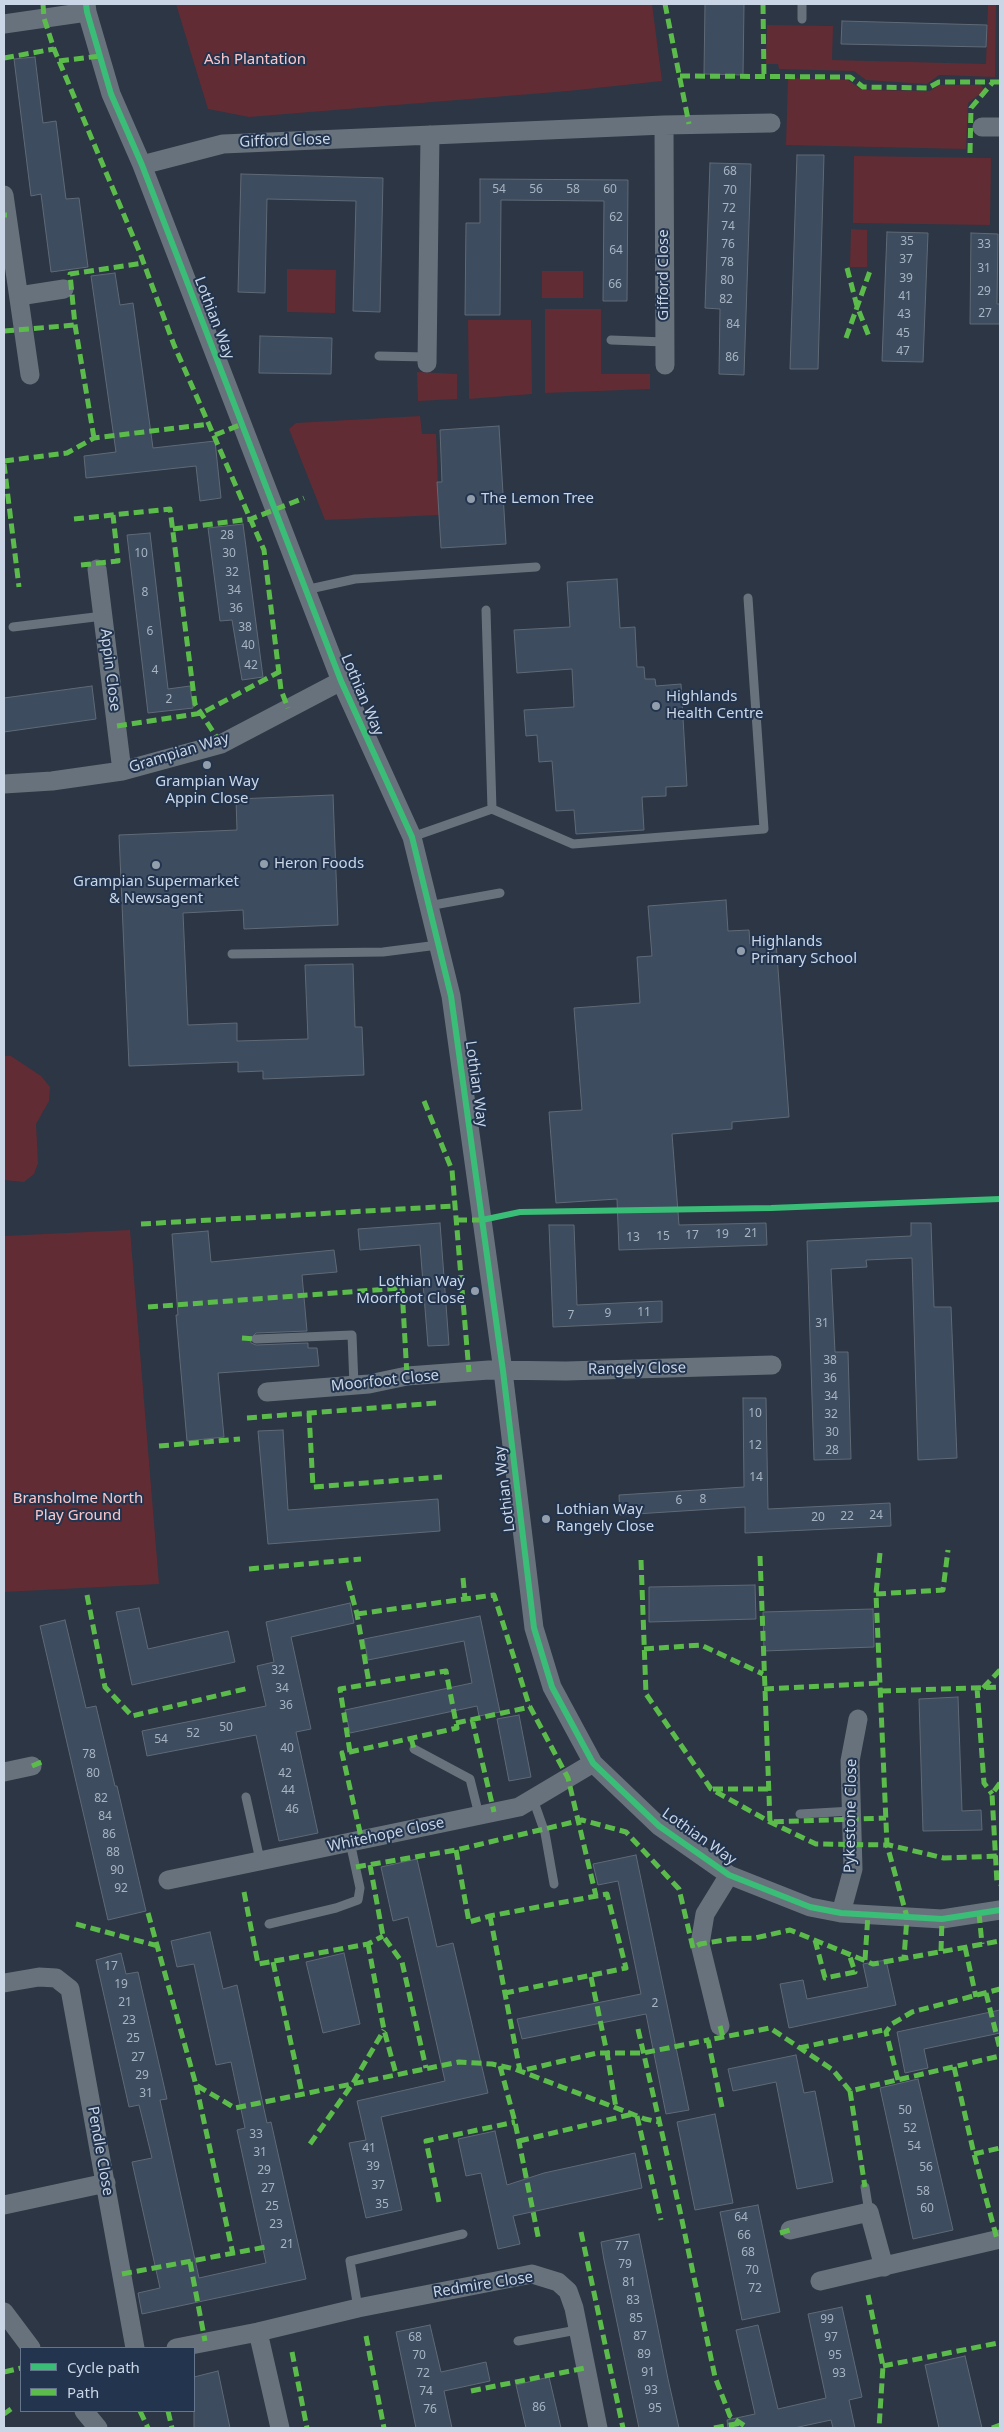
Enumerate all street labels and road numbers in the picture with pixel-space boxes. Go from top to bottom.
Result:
street label: Gifford Close [239,130,331,152]
street label: Gifford Close [655,229,673,321]
street label: Lothian Way [190,274,238,362]
street label: Appin Close [96,628,124,712]
street label: Lothian Way [337,652,387,738]
street label: Grampian Way [127,729,231,777]
street label: Lothian Way [461,1040,491,1128]
street label: Rangely Close [588,1359,686,1379]
street label: Moorfoot Close [330,1366,440,1396]
street label: Lothian Way [491,1445,519,1533]
street label: Pykestone Close [841,1759,861,1873]
street label: Lothian Way [658,1805,740,1869]
street label: Whitehope Close [326,1814,446,1856]
street label: Pendle Close [83,2105,117,2197]
street label: Redmire Close [432,2268,534,2302]

